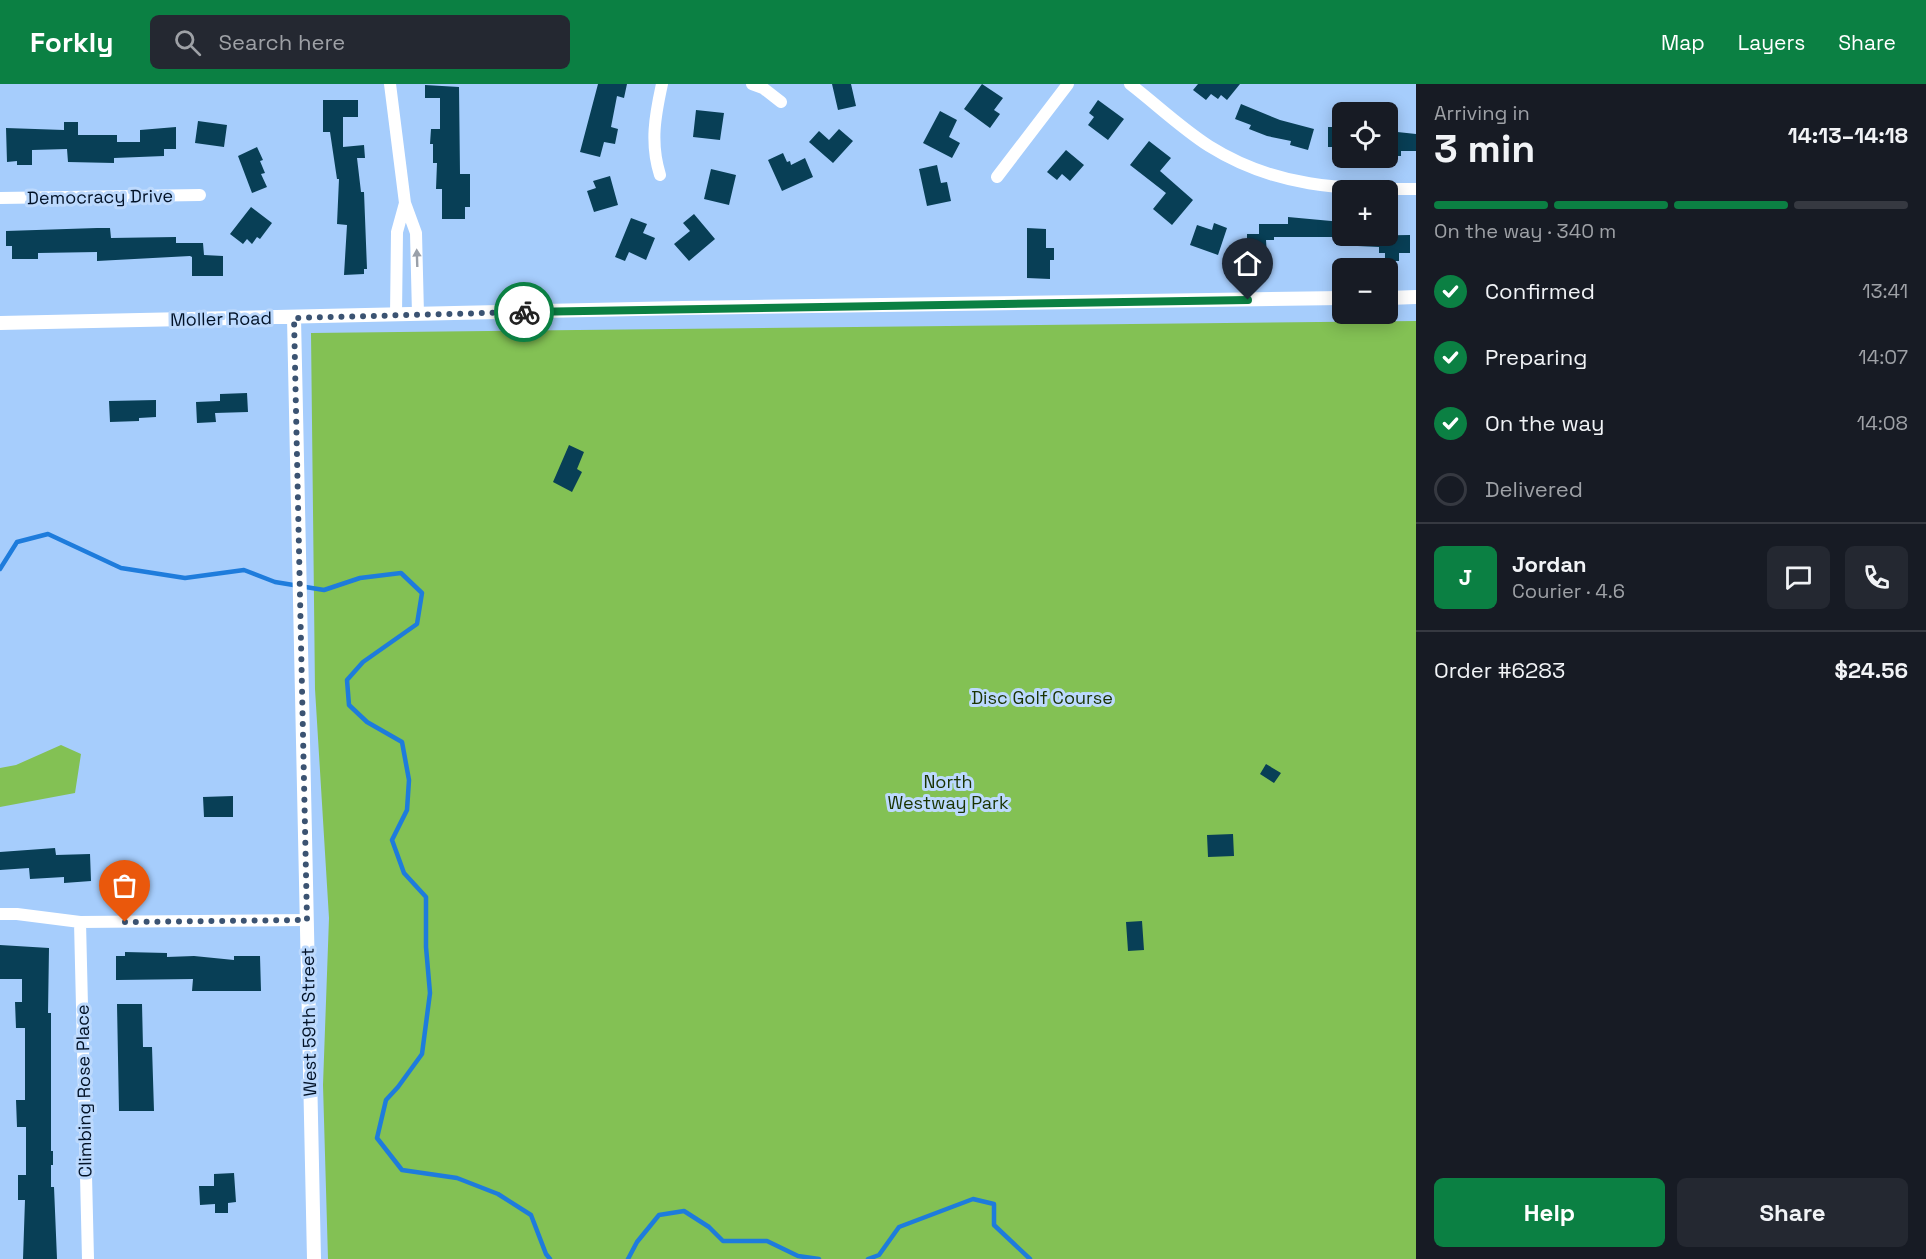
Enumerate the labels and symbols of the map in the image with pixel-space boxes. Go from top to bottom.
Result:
street label: Democracy Drive [27,184,173,209]
pin [1222,238,1273,300]
one-way arrow [412,248,421,267]
courier [494,282,554,342]
street label: Moller Road [170,306,272,331]
park label: Disc Golf Course [971,686,1113,709]
park label: North Westway Park [887,770,1009,814]
pin [99,860,150,922]
street label: West 59th Street [296,947,321,1097]
street label: Climbing Rose Place [70,1004,97,1178]

